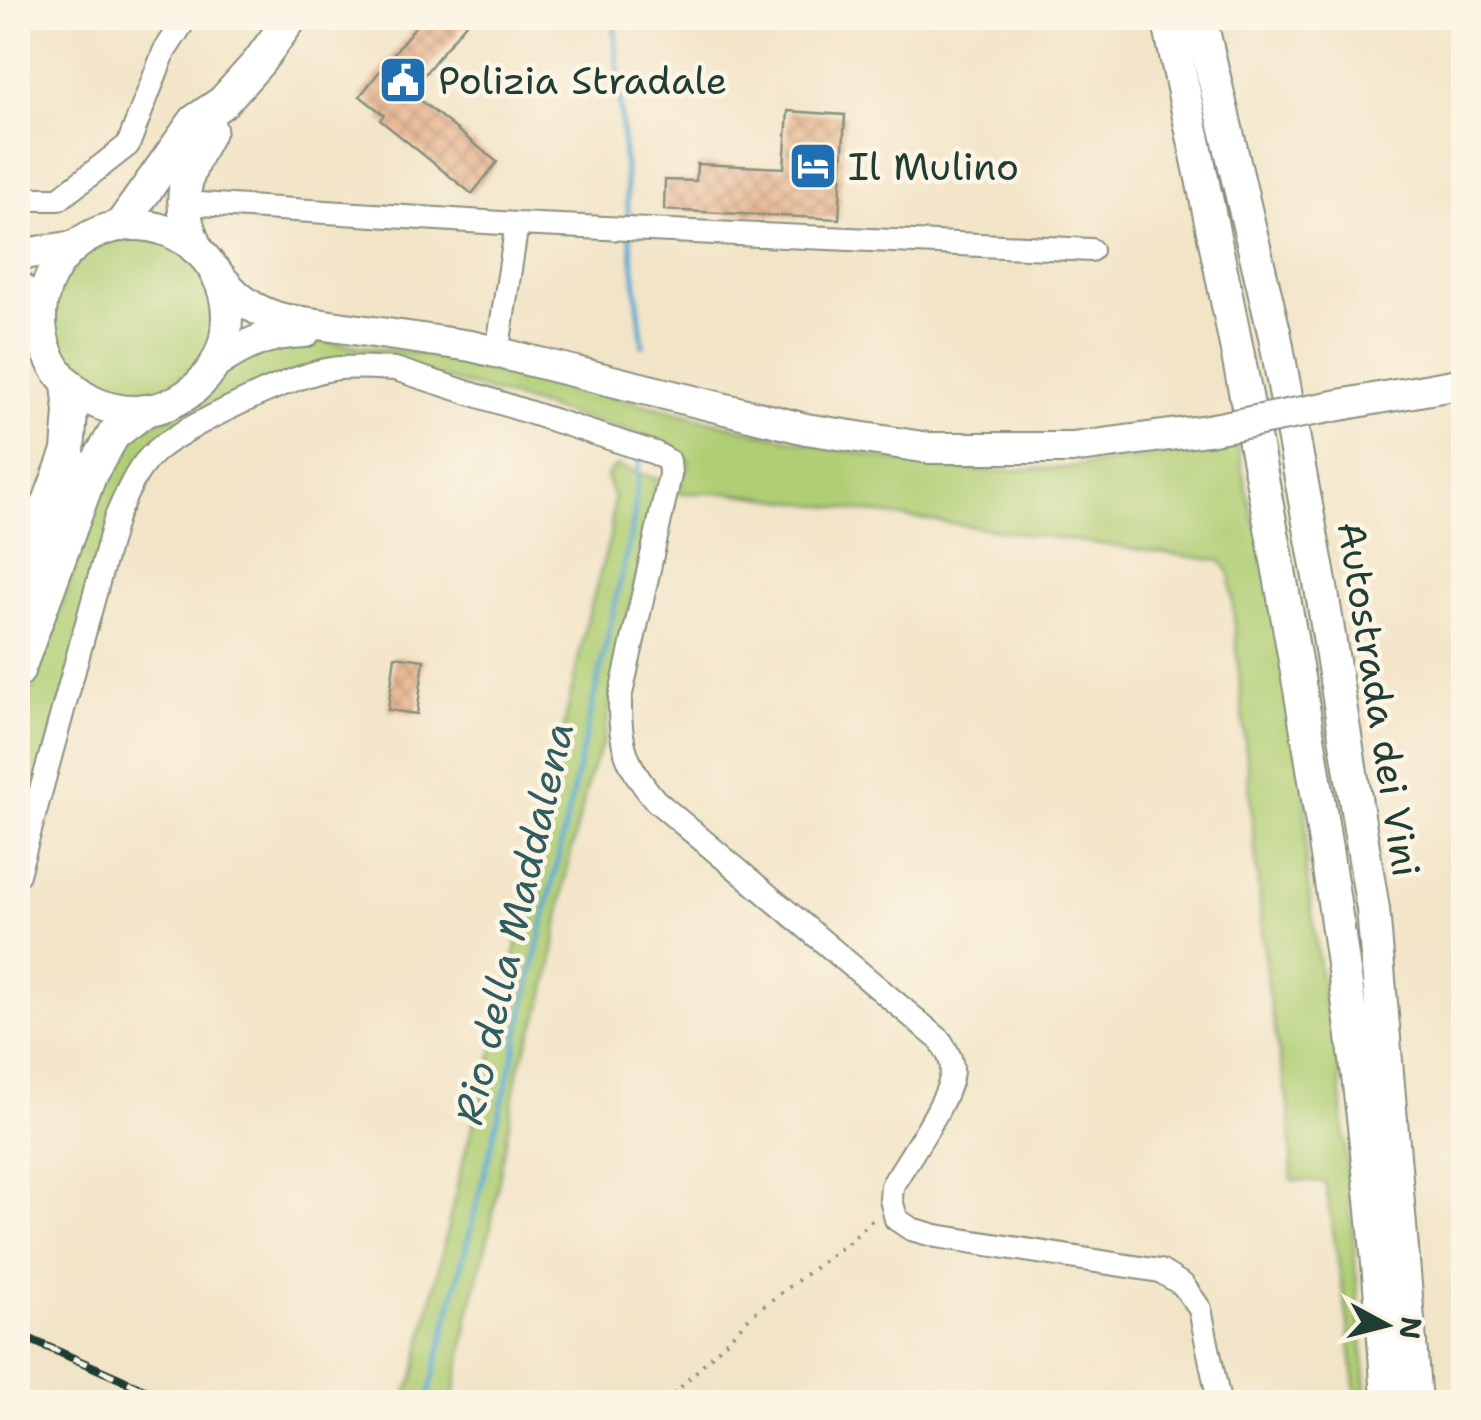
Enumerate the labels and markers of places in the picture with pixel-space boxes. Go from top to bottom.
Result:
public building icon: Polizia Stradale [377,54,429,106]
place label: Polizia Stradale [438,55,727,106]
hotel icon: Il Mulino [787,140,839,192]
place label: Il Mulino [848,141,1019,192]

